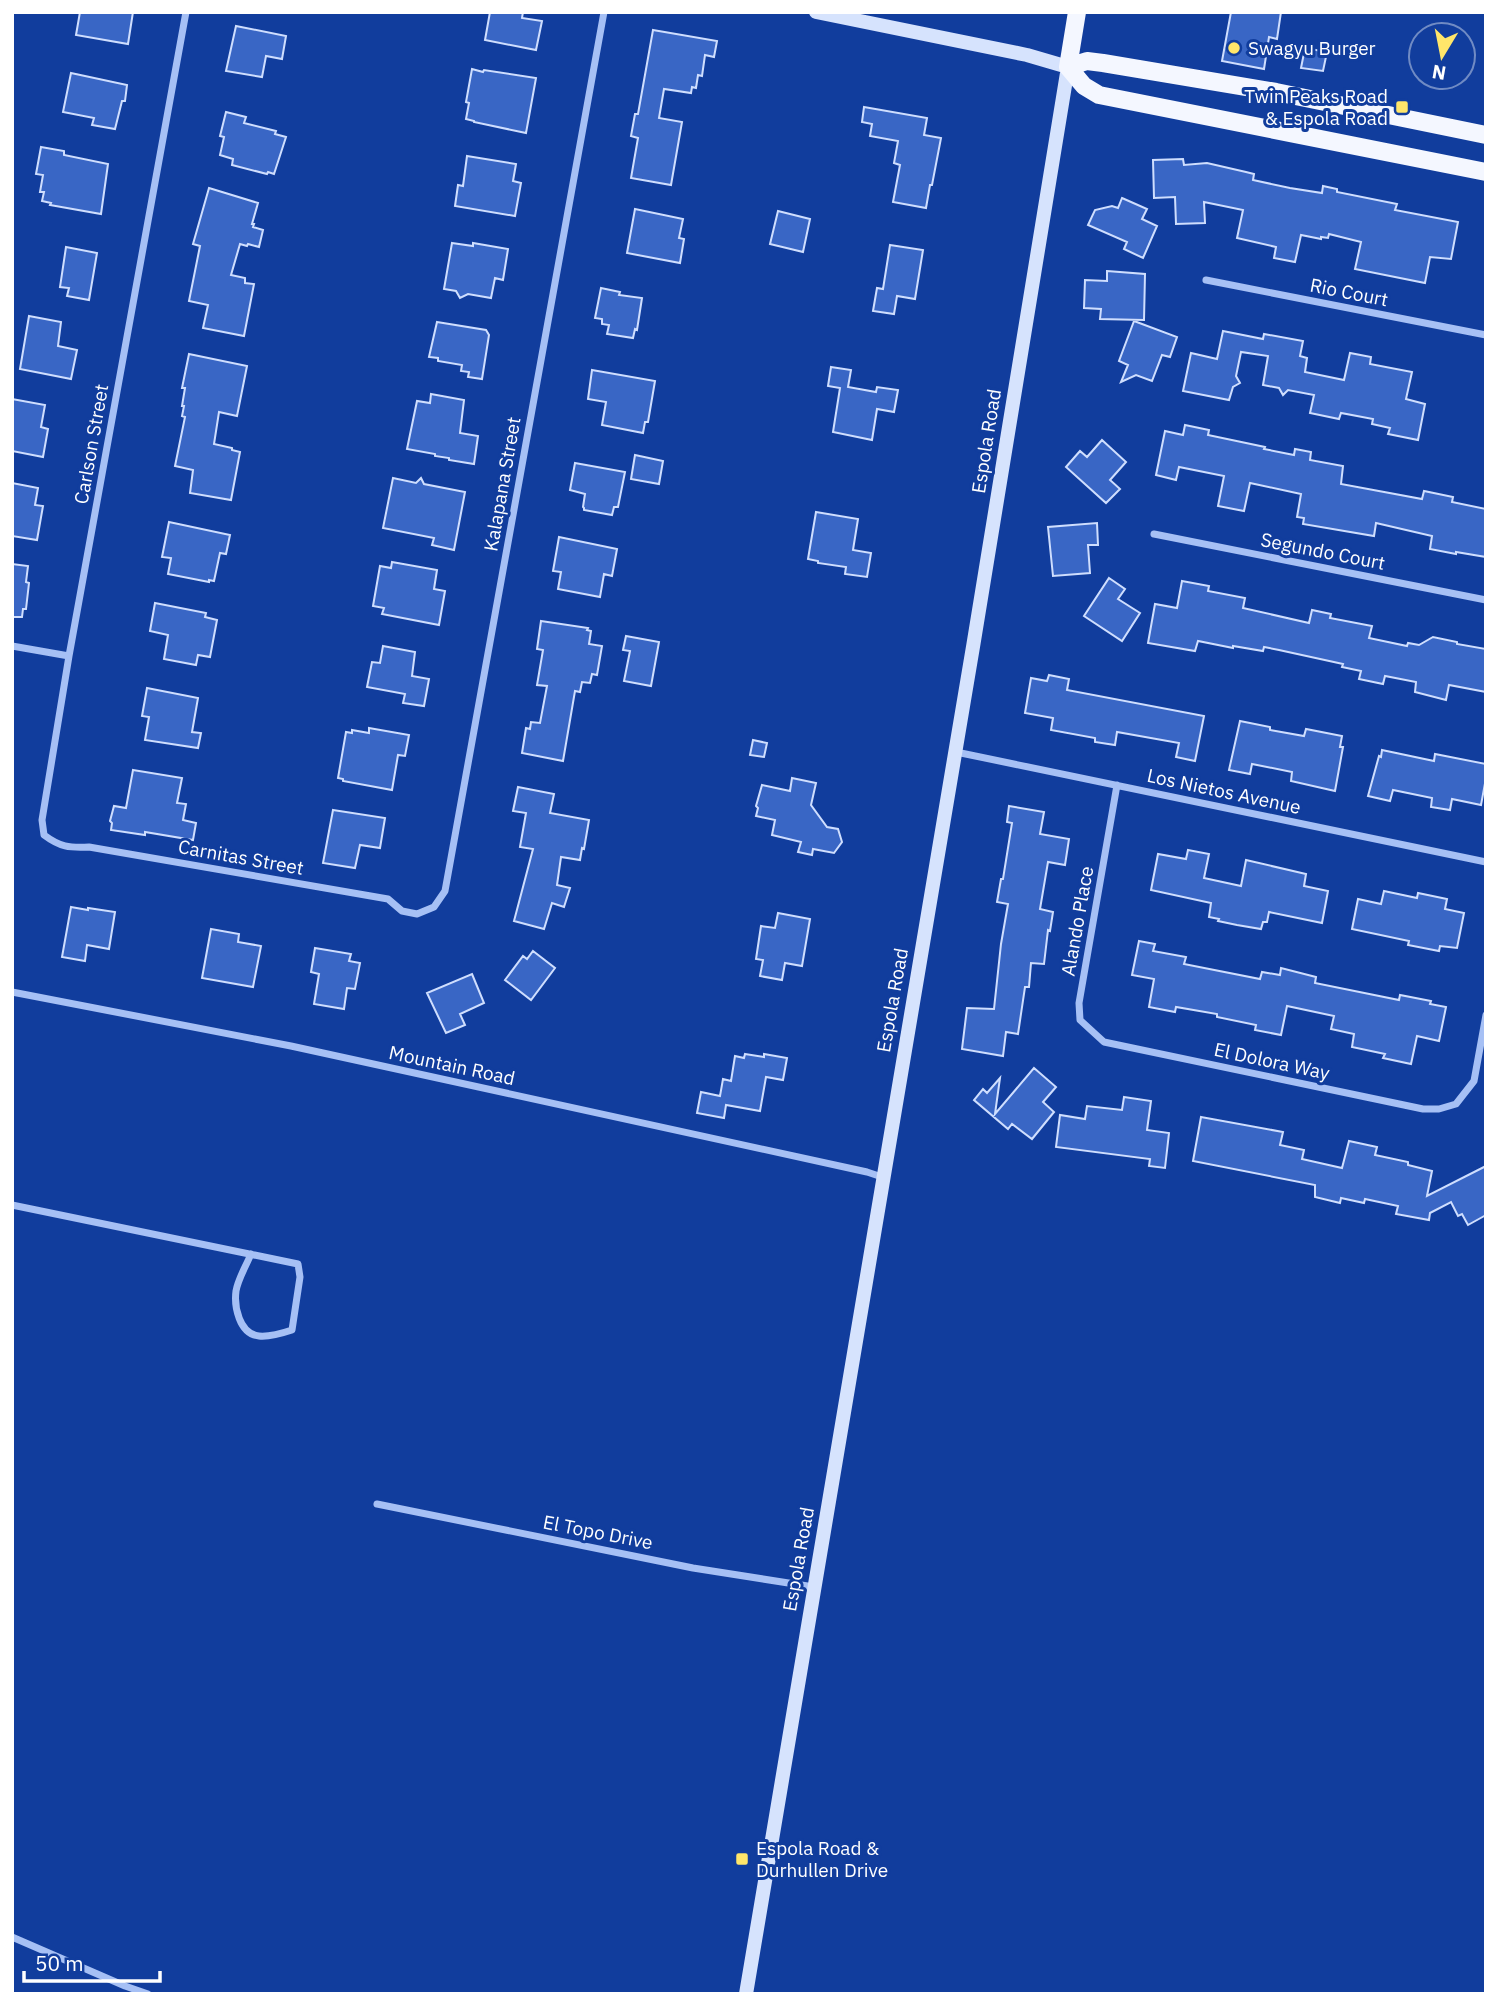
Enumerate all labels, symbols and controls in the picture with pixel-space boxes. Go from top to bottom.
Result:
north arrow [1407,21,1477,91]
place label: Swagyu Burger [1248,36,1376,60]
marker: Swagyu Burger [1226,40,1242,56]
text: N [1430,60,1448,86]
place label: Twin Peaks Road & Espola Road [1244,84,1388,130]
marker: Twin Peaks Road & Espola Road [1394,99,1410,115]
street label: Rio Court [1308,273,1390,311]
street label: Carlson Street [69,382,113,506]
street label: Espola Road [966,387,1006,495]
street label: Kalapana Street [478,415,526,553]
street label: Segundo Court [1259,527,1387,575]
street label: Los Nietos Avenue [1145,763,1303,819]
street label: Carnitas Street [176,834,306,880]
street label: Alando Place [1056,864,1098,978]
street label: Espola Road [871,946,913,1054]
street label: El Dolora Way [1212,1037,1333,1085]
street label: Mountain Road [387,1040,517,1090]
street label: Espola Road [777,1505,819,1613]
street label: El Topo Drive [541,1510,655,1554]
place label: Espola Road & Durhullen Drive [756,1836,888,1882]
marker: Espola Road & Durhullen Drive [734,1851,750,1867]
scale bar [24,1940,161,1984]
text: 50 m [35,1949,84,1977]

